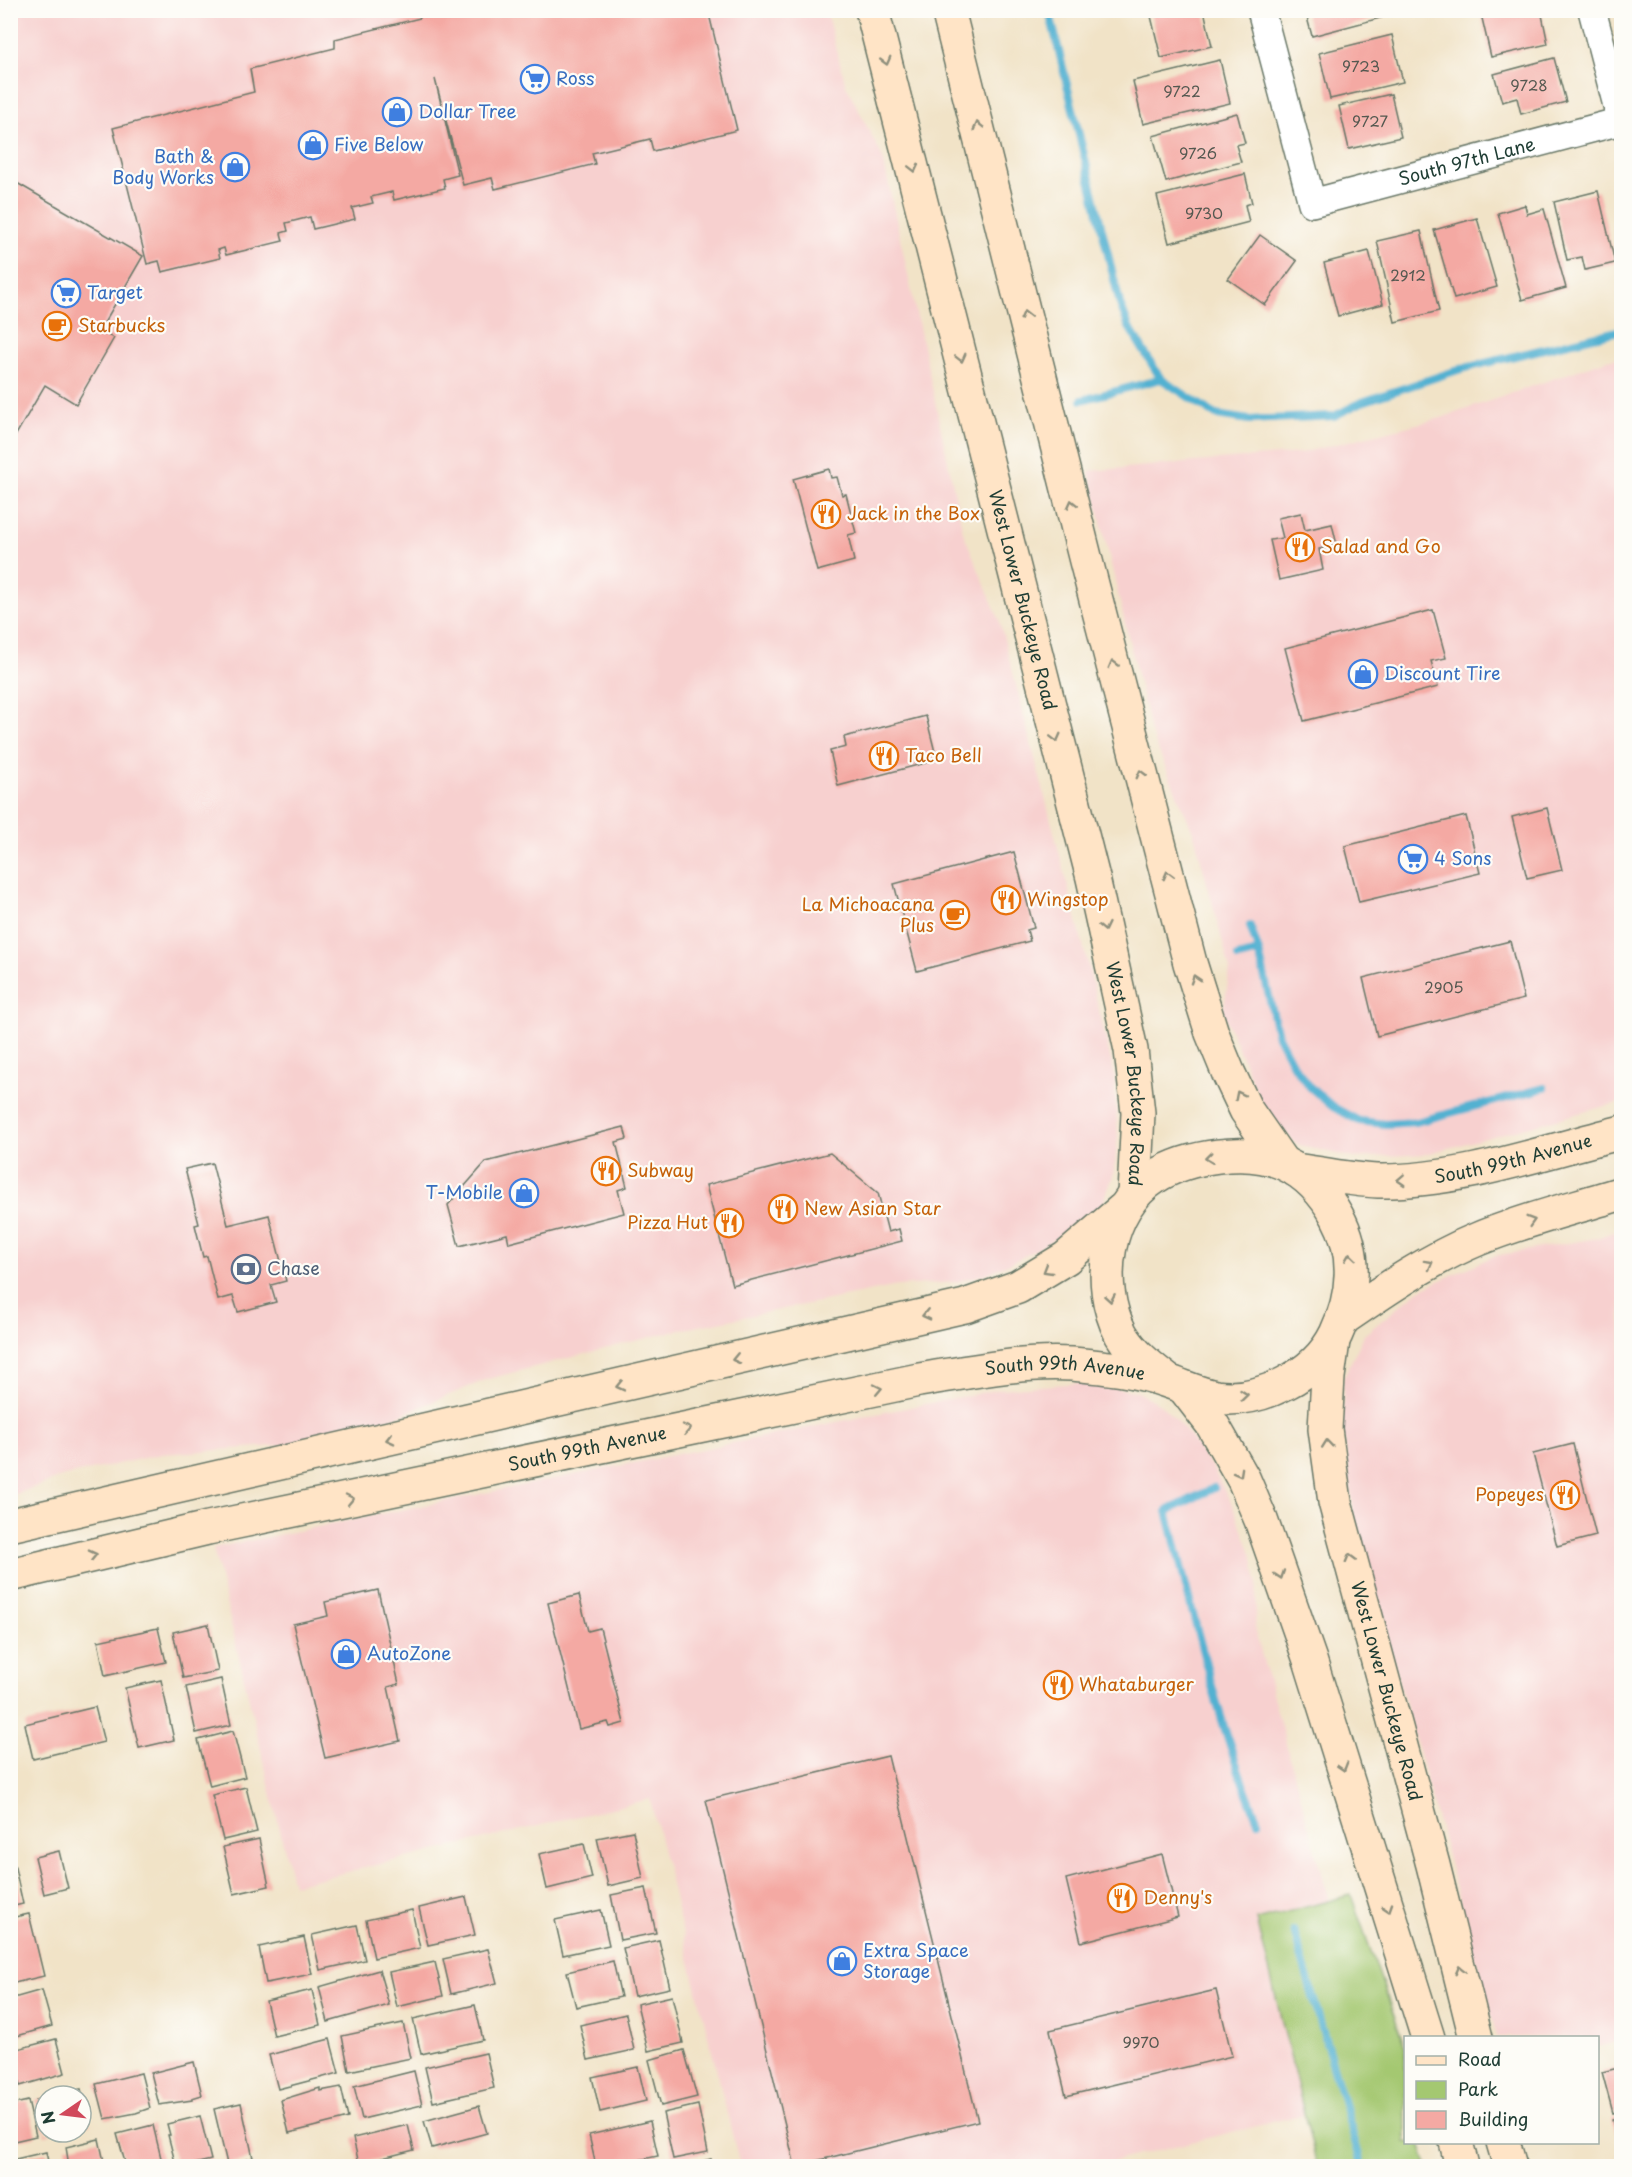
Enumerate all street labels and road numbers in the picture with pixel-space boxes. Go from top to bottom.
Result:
street label: South 97th Lane [1395,129,1538,191]
street label: West Lower Buckeye Road [983,487,1065,713]
street label: West Lower Buckeye Road [1100,959,1153,1187]
street label: South 99th Avenue [1432,1126,1595,1189]
street label: South 99th Avenue [983,1348,1148,1386]
street label: South 99th Avenue [506,1418,669,1477]
street label: West Lower Buckeye Road [1345,1578,1430,1804]

